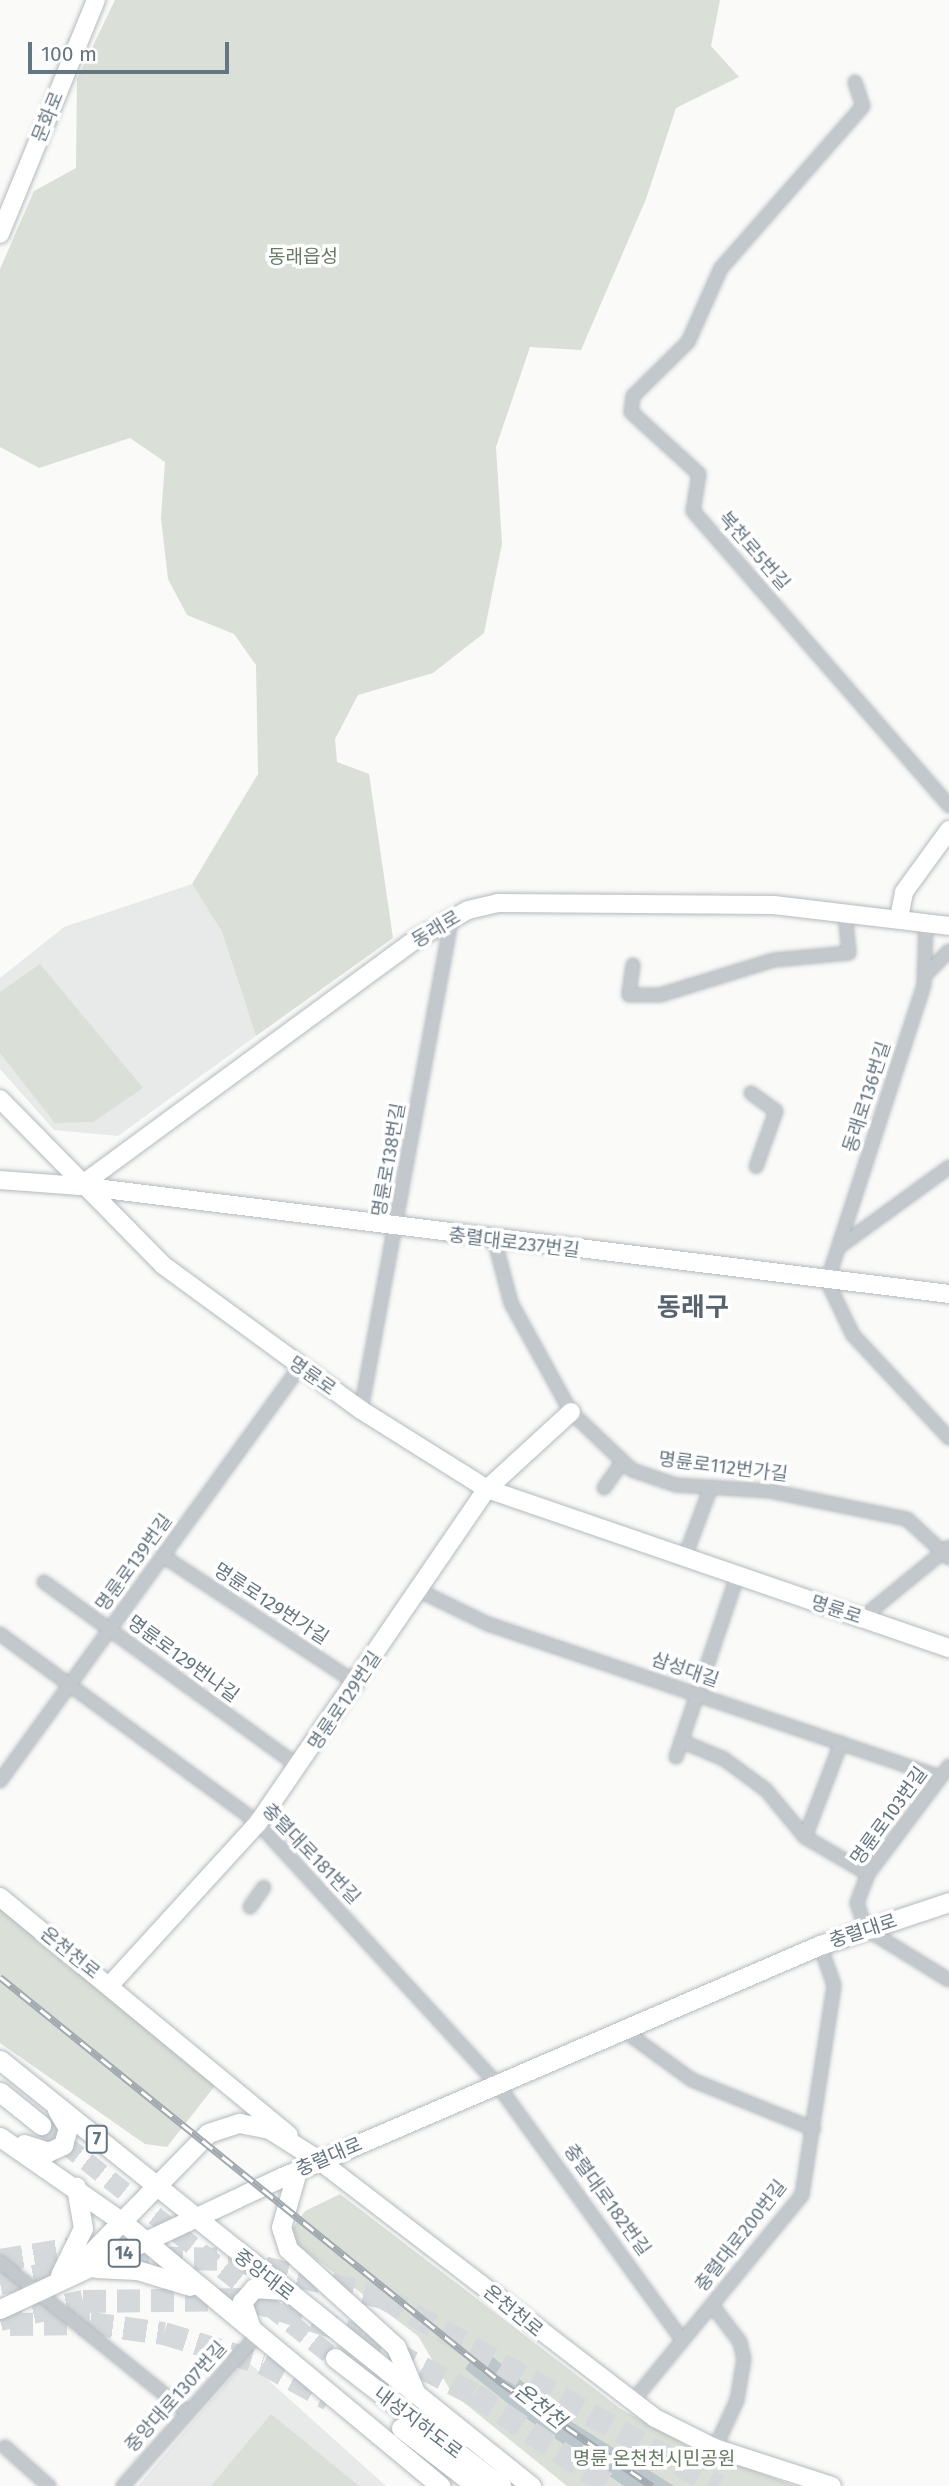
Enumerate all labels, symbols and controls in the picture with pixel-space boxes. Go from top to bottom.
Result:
scale bar [32,28,233,72]
text: 100 m [41,41,97,67]
street label: 문화로 [28,88,68,146]
park label: 동래읍성 [268,246,338,268]
street label: 복천로5번길 [714,507,794,595]
street label: 동래로 [408,906,464,952]
street label: 동래로136번길 [838,1039,896,1155]
street label: 명륜로138번길 [368,1101,410,1219]
street label: 충렬대로237번길 [447,1224,581,1262]
district label: 동래구 [657,1292,729,1324]
street label: 명륜로 [284,1352,340,1400]
street label: 명륜로112번가길 [657,1448,789,1486]
street label: 명륜로139번길 [91,1510,177,1616]
street label: 명륜로129번가길 [209,1558,333,1650]
street label: 명륜로 [808,1591,864,1629]
street label: 명륜로129번나길 [123,1611,243,1707]
street label: 명륜로129번길 [303,1647,387,1755]
street label: 삼성대길 [648,1648,722,1692]
street label: 명륜로103번길 [846,1763,932,1869]
street label: 충렬대로181번길 [257,1799,365,1909]
street label: 충렬대로 [826,1909,900,1953]
street label: 온천천로 [36,1922,104,1984]
road number: 7 [85,2124,109,2154]
street label: 충렬대로 [292,2133,366,2181]
street label: 충렬대로182번길 [559,2140,655,2260]
street label: 충렬대로200번길 [690,2176,792,2296]
road number: 14 [106,2238,142,2267]
street label: 중앙대로 [229,2244,299,2306]
street label: 온천천로 [479,2280,547,2342]
street label: 중앙대로1307번길 [120,2337,232,2457]
water label: 온천천 [509,2378,571,2434]
street label: 내성지하도로 [369,2382,467,2464]
park label: 명륜 온천천시민공원 [573,2448,735,2470]

